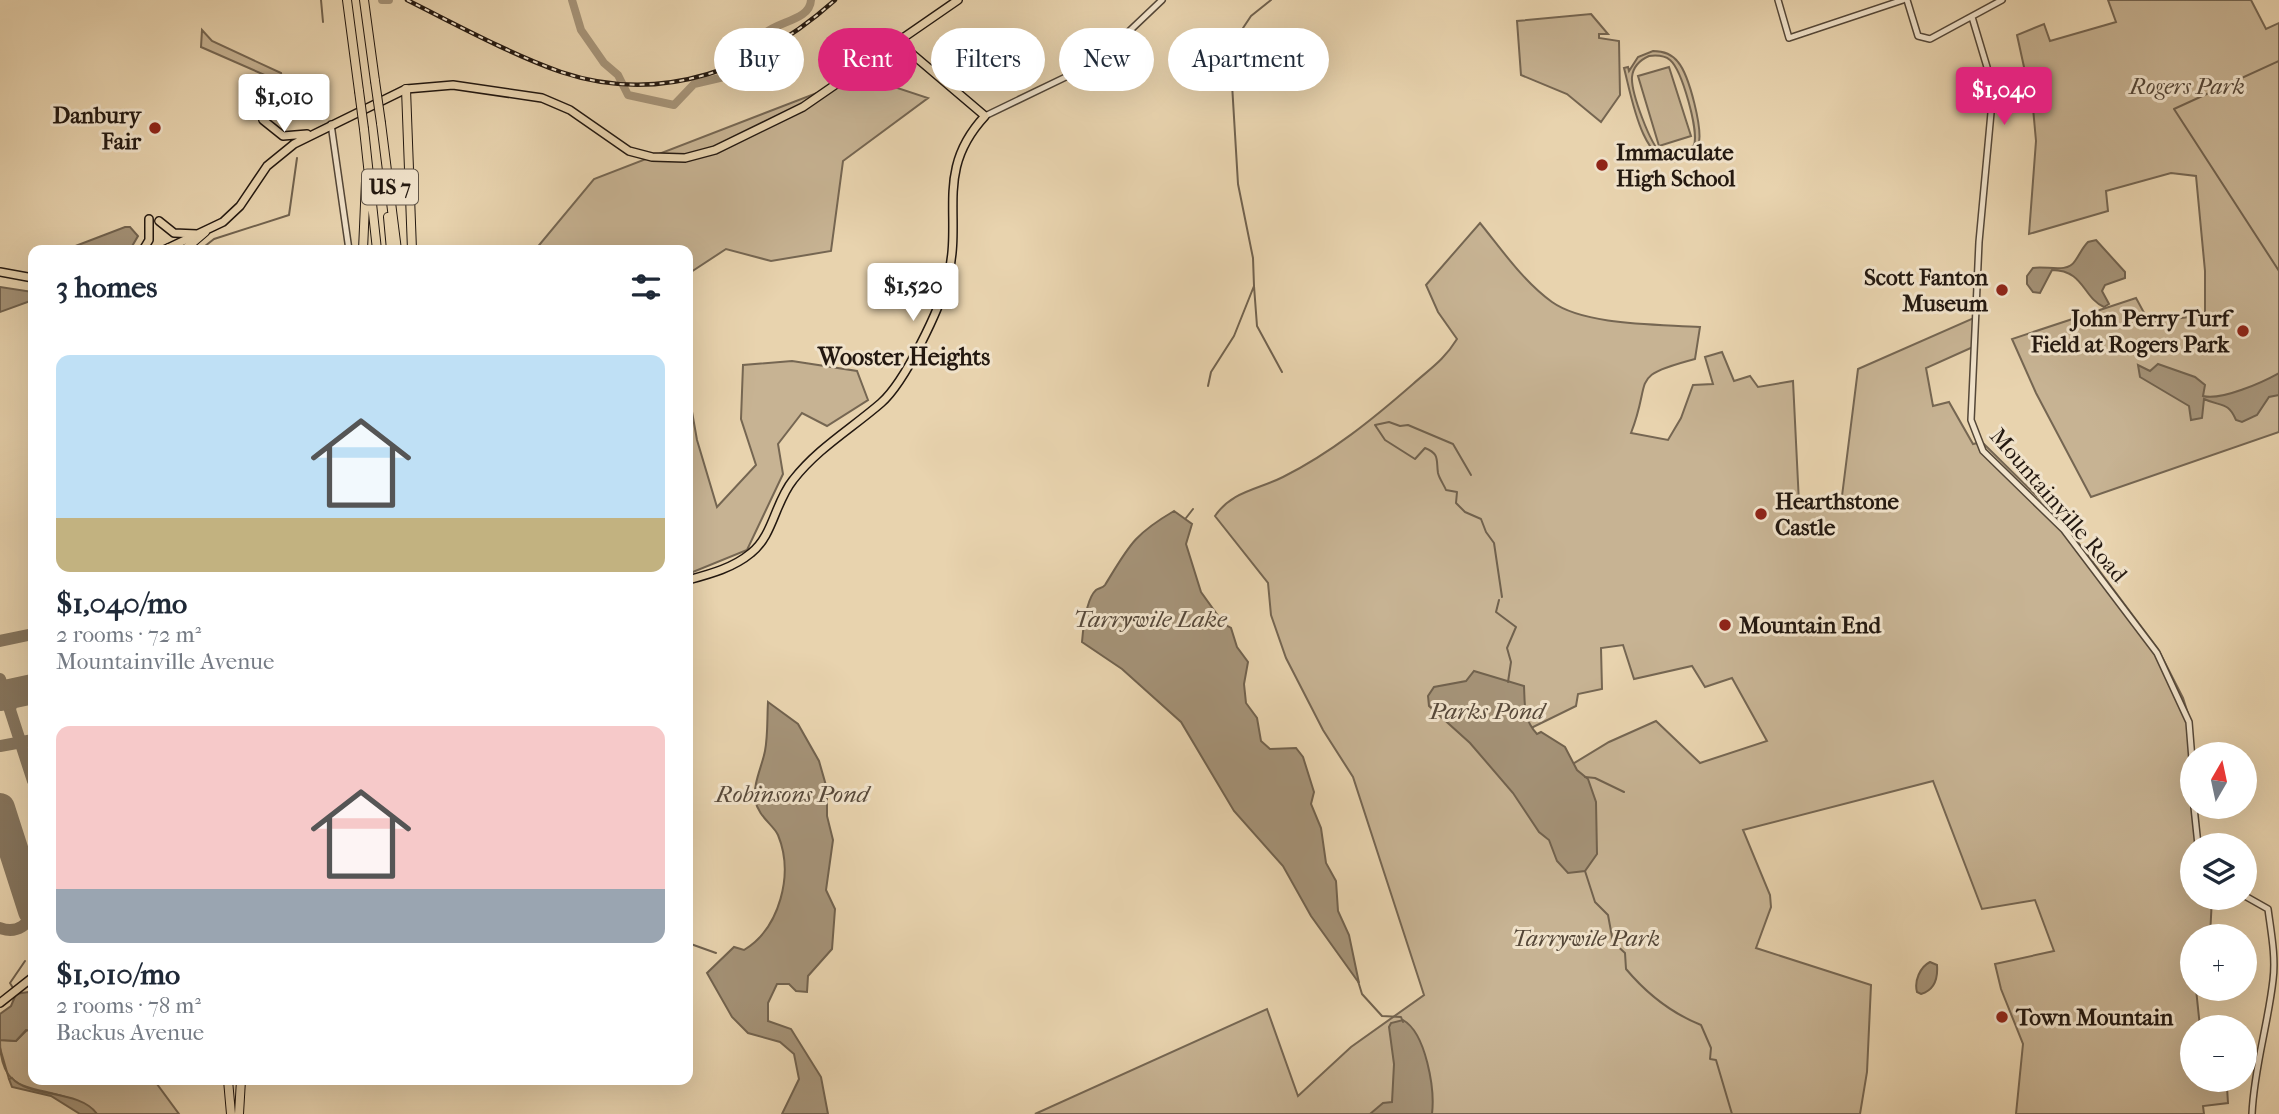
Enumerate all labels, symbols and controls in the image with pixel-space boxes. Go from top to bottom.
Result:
chip: Buy [714,28,804,91]
chip: Rent [818,28,917,91]
chip: Filters [931,28,1045,91]
chip: New [1059,28,1154,91]
chip: Apartment [1168,28,1329,91]
pin: $1,040 [1947,68,2061,127]
park label: Rogers Park [2127,73,2245,100]
pin: $1,010 [227,74,341,134]
text: $1,040 [1972,76,2036,103]
text: $1,010 [255,83,313,110]
place label: Danbury Fair [53,102,143,155]
marker: Danbury Fair [147,120,163,136]
place label: Immaculate High School [1616,139,1736,192]
marker: Immaculate High School [1594,157,1610,173]
road number: US 7 [362,170,418,204]
pin: $1,520 [856,264,970,323]
place label: Scott Fanton Museum [1864,264,1989,317]
icon: filters [627,268,665,306]
text: 3 homes [56,270,157,305]
text: $1,520 [883,272,943,299]
marker: Scott Fanton Museum [1994,282,2010,298]
place label: John Perry Turf Field at Rogers Park [2030,305,2234,358]
marker: John Perry Turf Field at Rogers Park [2235,323,2251,339]
district label: Wooster Heights [817,343,990,371]
icon: home [298,400,424,526]
street label: Mountainville Road [1984,423,2133,588]
place label: Hearthstone Castle [1775,488,1899,541]
marker: Hearthstone Castle [1753,506,1769,522]
text: $1,040/mo [56,586,187,621]
water label: Tarrywile Lake [1073,605,1228,633]
place label: Mountain End [1739,612,1883,639]
marker: Mountain End [1717,617,1733,633]
text: 2 rooms · 72 m² [56,621,201,648]
text: Mountainville Avenue [56,648,274,675]
water label: Parks Pond [1428,697,1547,725]
north arrow [2180,742,2258,819]
map controls [2180,742,2257,1092]
icon: home [298,771,424,897]
water label: Robinsons Pond [713,780,872,808]
button: layers [2180,833,2257,910]
button: + [2180,924,2257,1001]
park label: Tarrywile Park [1512,925,1660,952]
text: $1,010/mo [56,957,180,992]
text: 2 rooms · 78 m² [56,992,201,1019]
place label: Town Mountain [2015,1004,2174,1031]
marker: Town Mountain [1994,1009,2010,1025]
button: − [2180,1015,2257,1092]
text: Backus Avenue [56,1019,204,1046]

